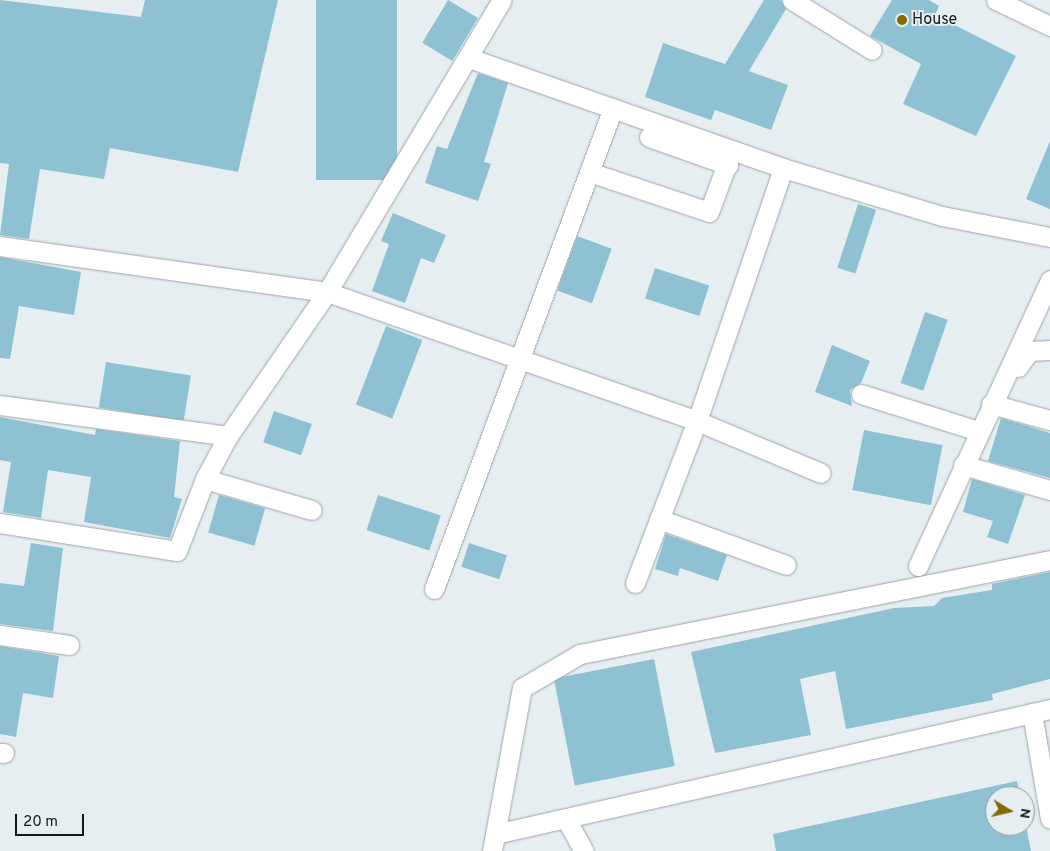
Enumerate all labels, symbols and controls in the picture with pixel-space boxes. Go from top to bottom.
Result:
place label: House [912,10,957,30]
marker: House [896,14,908,26]
north arrow [985,786,1035,836]
scale bar [18,804,86,836]
text: N [1015,807,1034,820]
text: 20 m [23,813,58,832]

